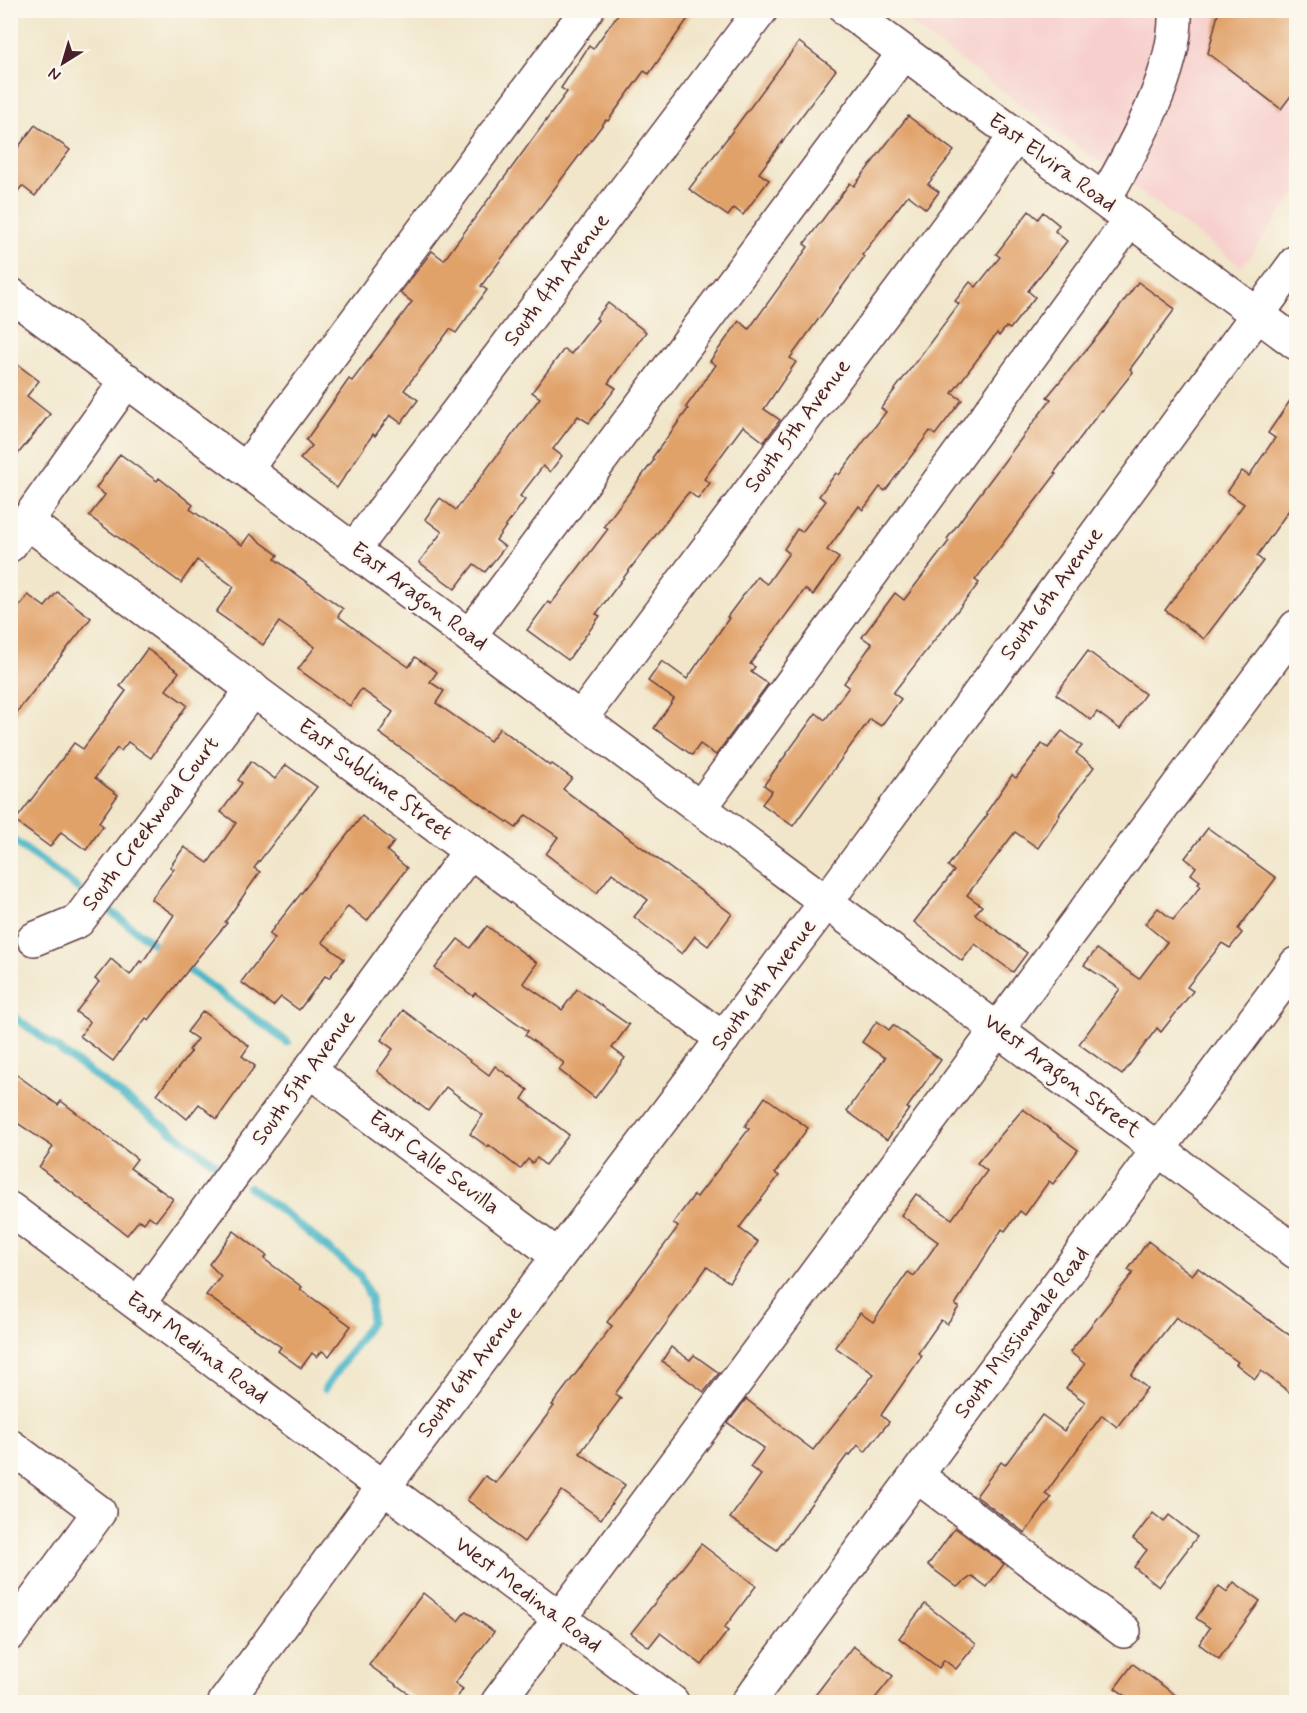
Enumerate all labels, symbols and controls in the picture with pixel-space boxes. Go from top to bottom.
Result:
north arrow [33,33,93,93]
text: N [44,62,65,85]
street label: East Elvira Road [982,107,1122,219]
street label: South 4th Avenue [498,208,616,352]
street label: South 5th Avenue [739,353,858,498]
street label: South 6th Avenue [994,522,1110,666]
street label: East Aragon Road [343,536,493,660]
street label: East Sublime Street [292,713,458,847]
street label: South Creekwood Court [76,731,226,917]
street label: South 6th Avenue [705,913,823,1057]
street label: South 5th Avenue [246,1005,363,1151]
street label: West Aragon Street [976,1008,1146,1147]
street label: East Calle Sevilla [363,1105,505,1221]
street label: South Missiondale Road [948,1241,1096,1425]
street label: East Medina Road [120,1285,274,1411]
street label: South 6th Avenue [411,1300,529,1444]
street label: West Medina Road [449,1531,607,1659]

